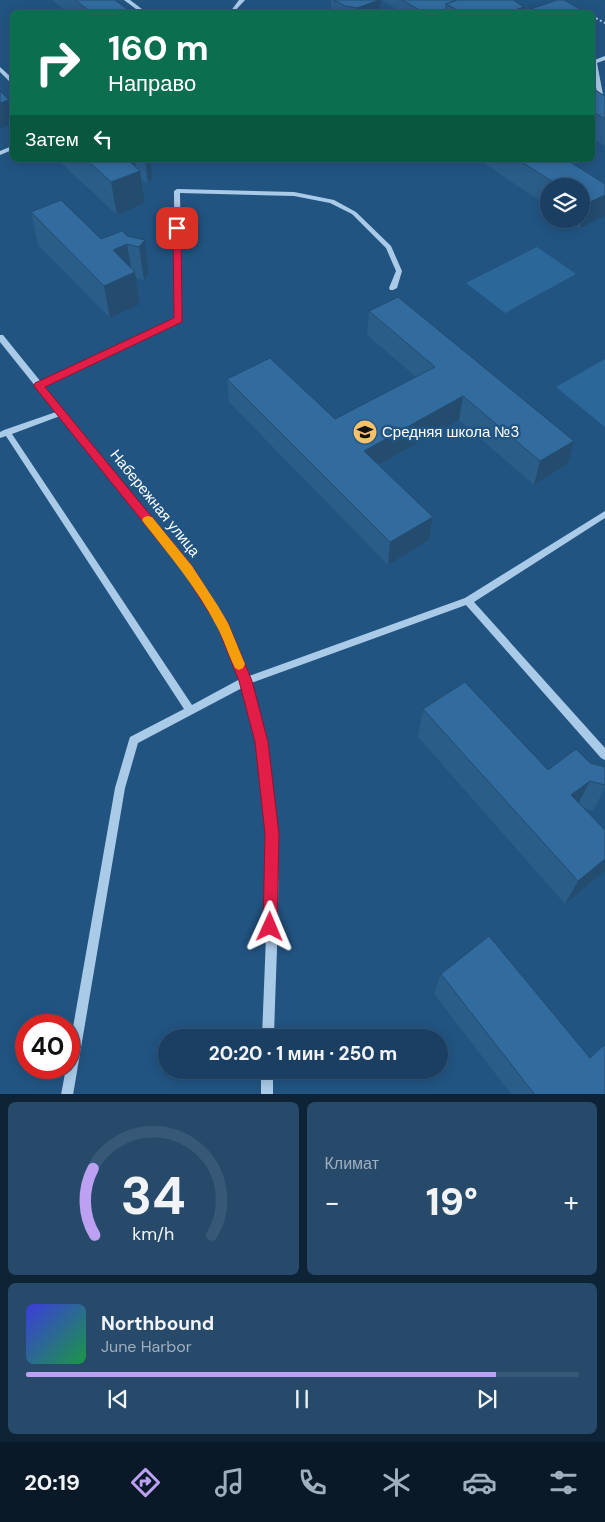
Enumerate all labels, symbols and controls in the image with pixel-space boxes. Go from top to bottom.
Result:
text: 160 m [108,25,209,71]
icon: right [25,30,90,95]
text: Направо [108,69,196,98]
icon: left [89,125,117,153]
text: Затем [25,127,79,152]
map controls [540,178,590,228]
button: layers [540,178,590,228]
pin [156,207,198,249]
icon: arrive [163,214,191,242]
school or university icon: Средняя школа №3 [352,419,378,445]
place label: Средняя школа №3 [382,422,519,442]
street label: Набережная улица [106,445,205,561]
position arrow [243,900,295,952]
speed limit sign: 40 [15,1014,80,1079]
text: 20:20 · 1 мин · 250 m [209,1041,397,1066]
text: Климат [325,1153,379,1174]
text: 34 [121,1162,186,1230]
text: 19° [426,1177,478,1227]
text: − [325,1184,340,1221]
text: + [564,1184,579,1221]
text: km/h [132,1222,174,1246]
text: Northbound [101,1311,214,1336]
text: June Harbor [101,1336,192,1357]
icon: previous [104,1385,132,1413]
icon: pause [288,1385,316,1413]
icon: next [473,1385,501,1413]
icon: directions [128,1465,163,1500]
icon: music [212,1465,247,1500]
icon: phone [295,1465,330,1500]
icon: climate [379,1465,414,1500]
icon: car [462,1465,497,1500]
icon: filters [546,1465,581,1500]
text: 20:19 [24,1468,80,1497]

